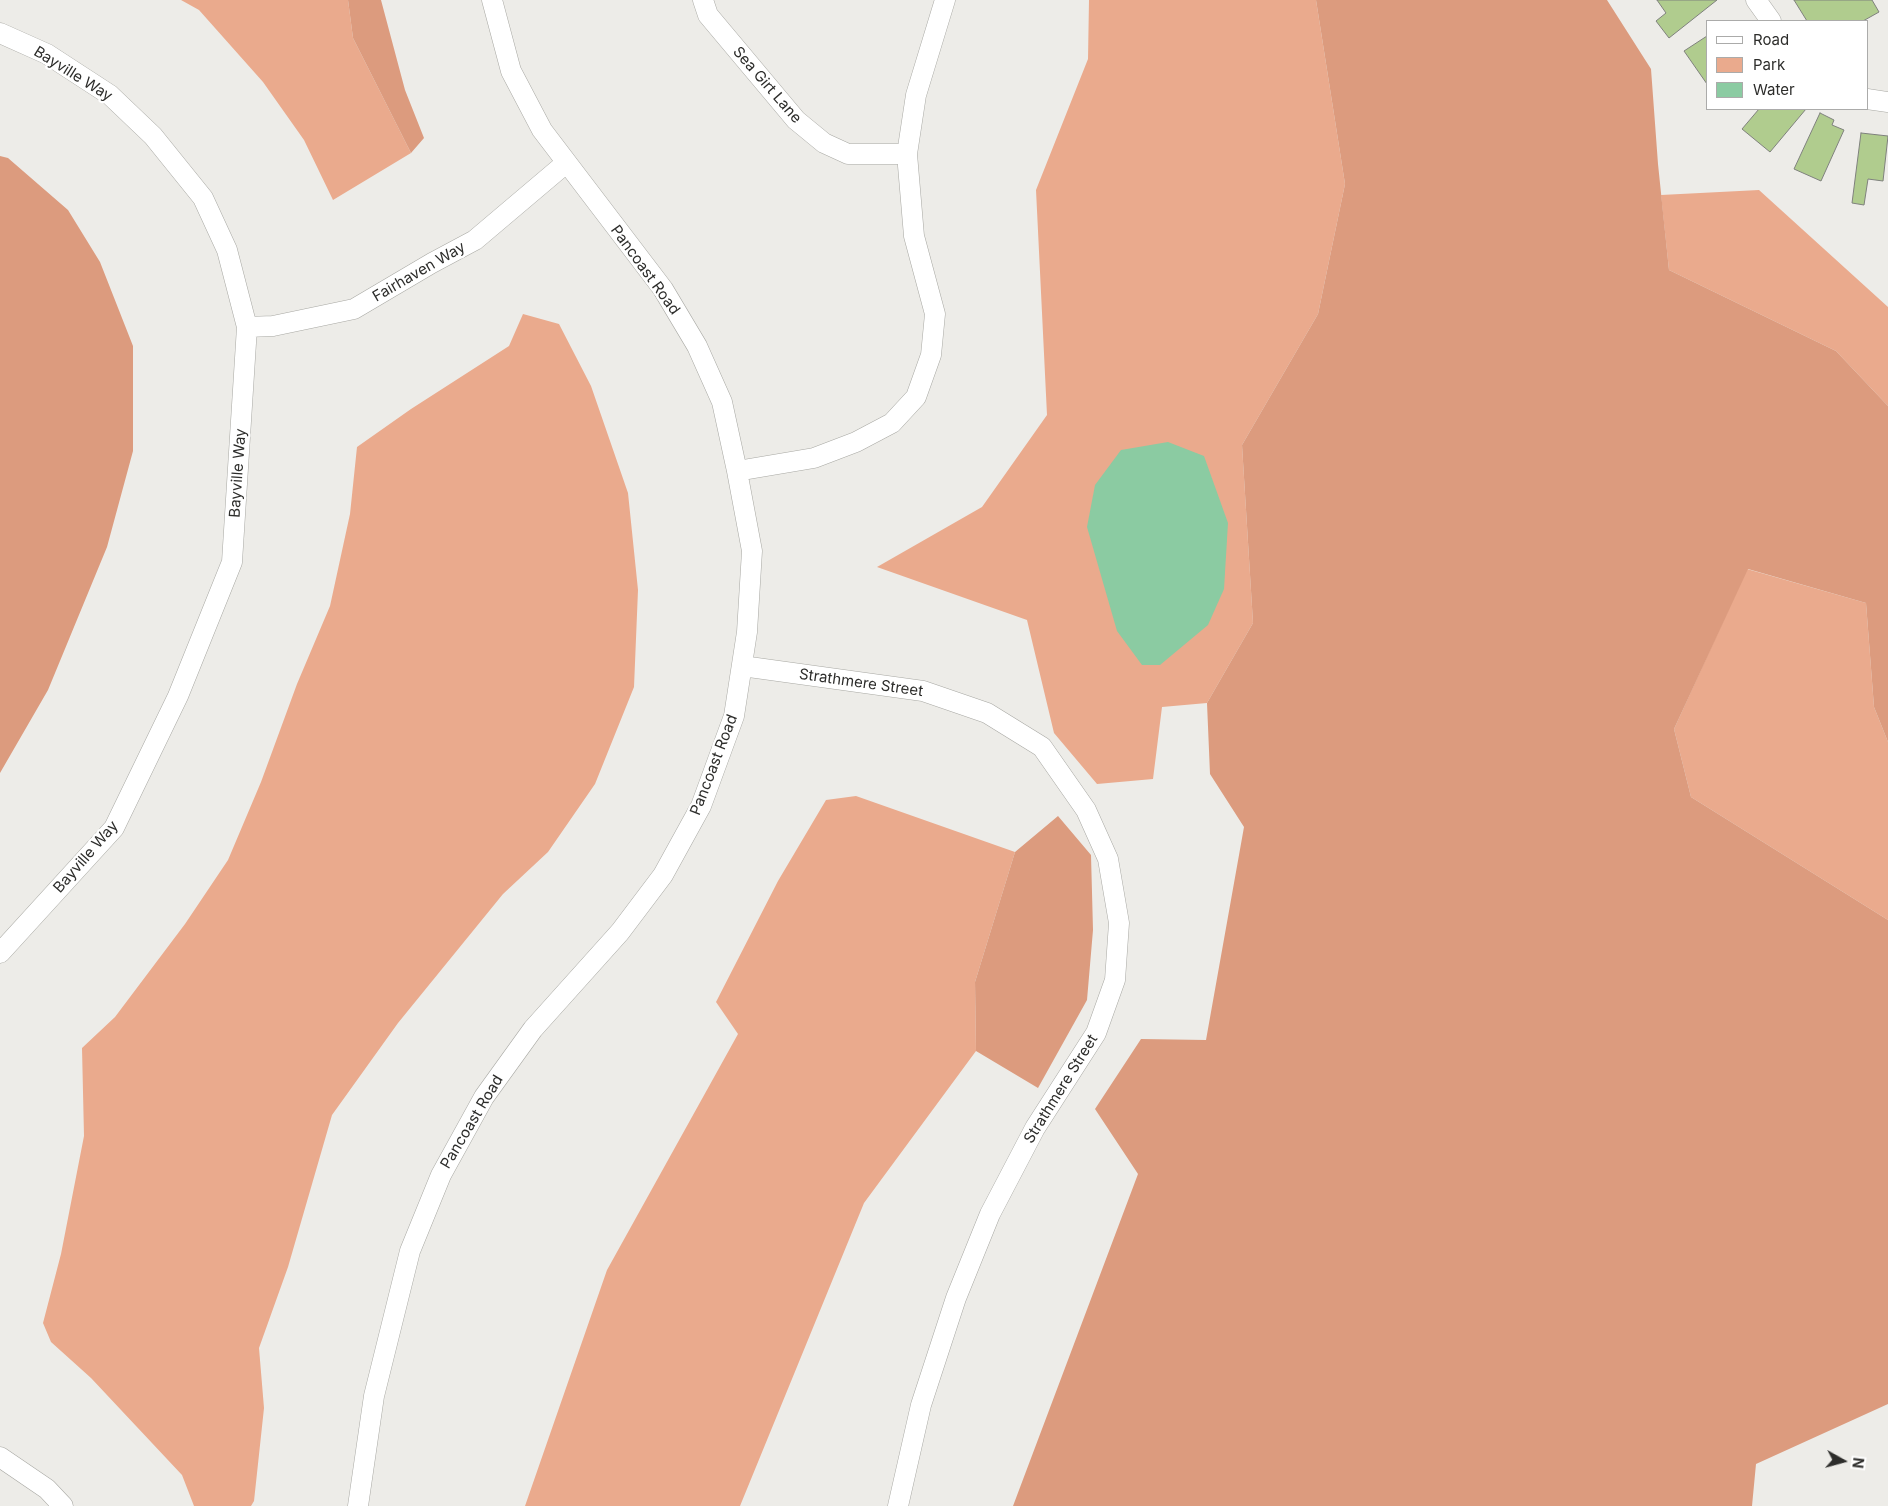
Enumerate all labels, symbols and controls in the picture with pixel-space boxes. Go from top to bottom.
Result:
legend [1706,20,1868,110]
text: Road [1753,30,1789,49]
street label: Bayville Way [30,43,116,105]
street label: Sea Girt Lane [729,43,805,127]
text: Park [1753,55,1785,74]
text: Water [1753,80,1795,99]
street label: Pancoast Road [607,222,683,318]
street label: Fairhaven Way [369,238,469,306]
street label: Bayville Way [226,428,250,518]
street label: Strathmere Street [798,665,924,701]
street label: Pancoast Road [687,712,741,818]
street label: Bayville Way [50,817,122,897]
street label: Strathmere Street [1020,1031,1102,1147]
street label: Pancoast Road [437,1072,507,1172]
north arrow [1818,1436,1868,1486]
text: N [1849,1457,1867,1469]

